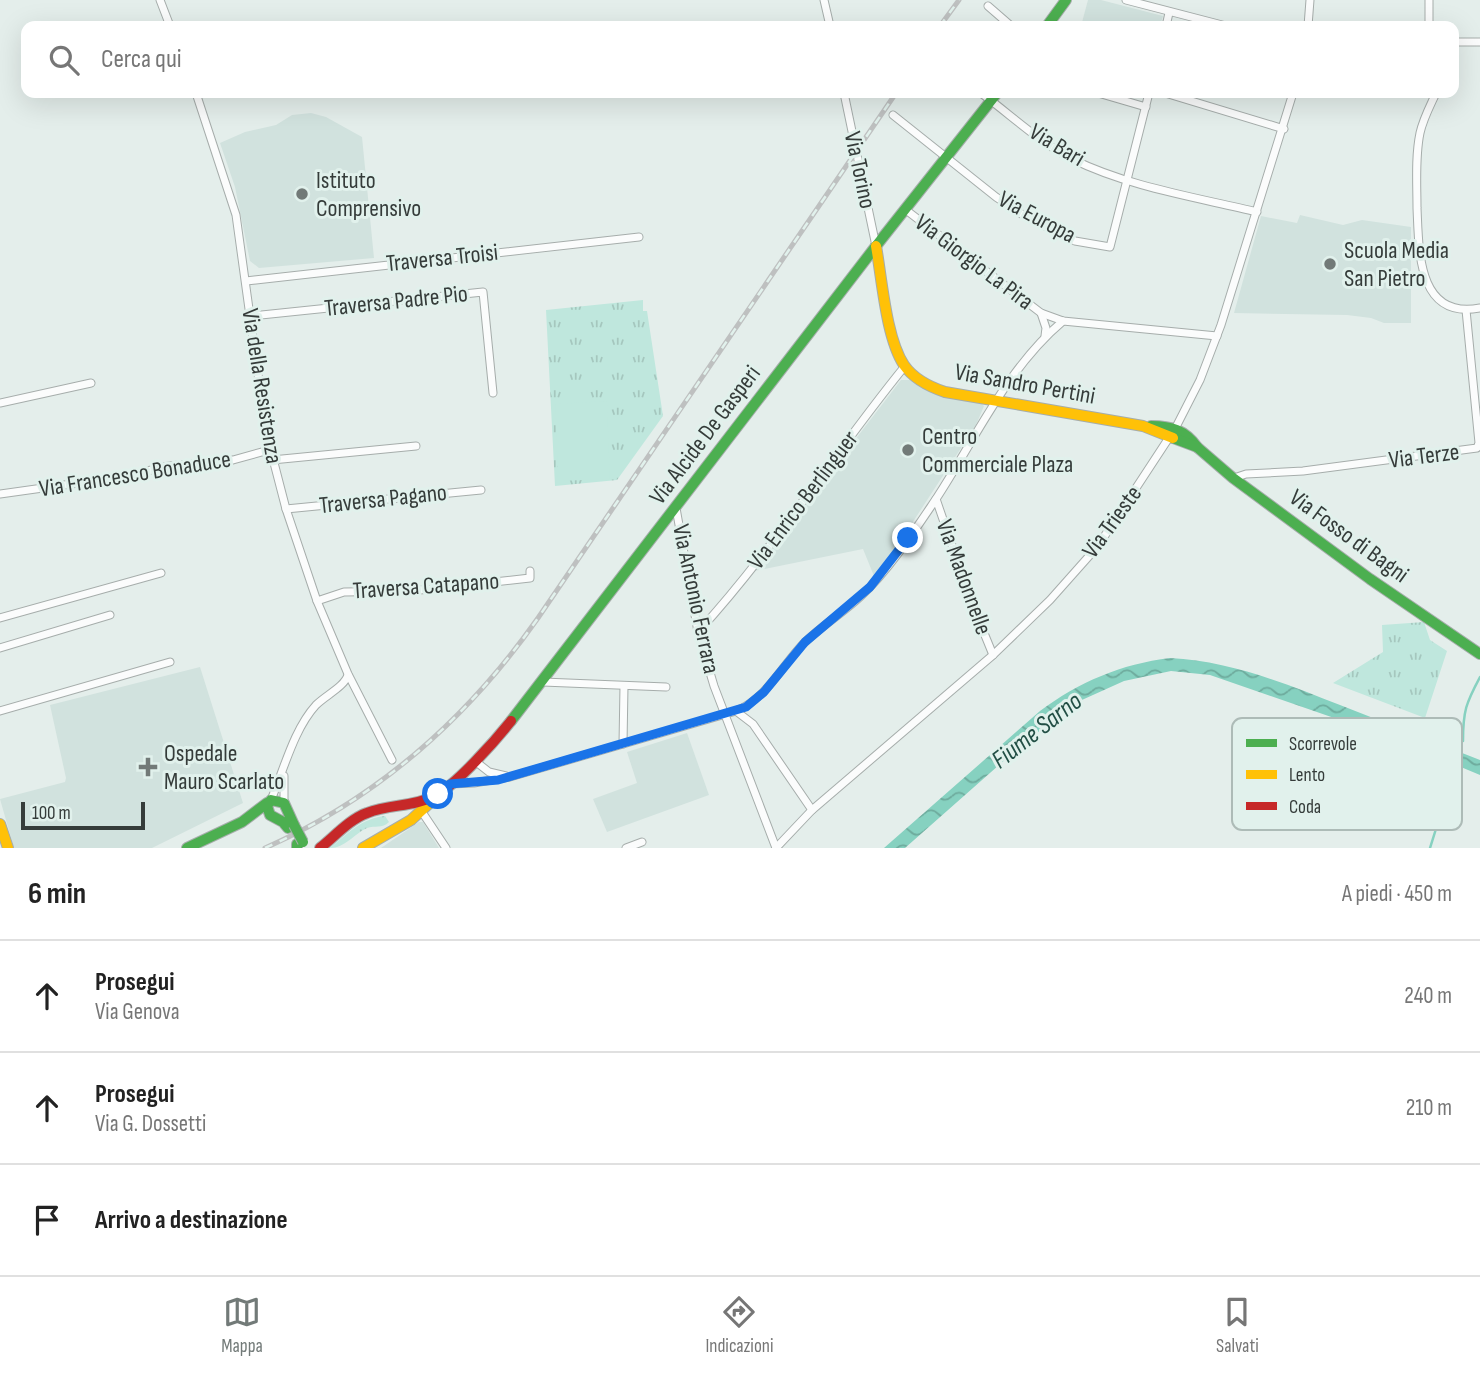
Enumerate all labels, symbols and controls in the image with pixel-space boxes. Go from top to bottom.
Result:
search box [21,21,1459,98]
icon: search [45,41,83,79]
text: Cerca qui [101,44,182,75]
street label: Via Bari [1024,117,1090,173]
street label: Via Torino [838,129,882,211]
place label: Istituto Comprensivo [316,166,421,223]
street label: Via Europa [993,185,1081,249]
marker: Istituto Comprensivo [294,186,310,202]
street label: Via Giorgio La Pira [909,208,1039,316]
place label: Scuola Media San Pietro [1344,236,1449,293]
street label: Traversa Troisi [385,238,499,278]
marker: Scuola Media San Pietro [1322,256,1338,272]
street label: Traversa Padre Pio [323,279,469,323]
street label: Via della Resistenza [235,306,289,466]
street label: Via Sandro Pertini [953,357,1097,411]
street label: Via Alcide De Gasperi [643,360,767,510]
place label: Centro Commerciale Plaza [922,422,1073,479]
street label: Via Enrico Berlinguer [741,425,865,575]
street label: Via Terze [1387,437,1461,475]
marker: Centro Commerciale Plaza [900,442,916,458]
street label: Via Francesco Bonaduce [37,445,233,503]
street label: Traversa Pagano [318,478,448,520]
street label: Via Trieste [1076,480,1148,564]
street label: Via Fosso di Bagni [1284,483,1414,589]
street label: Via Madonnelle [930,515,998,639]
street label: Via Antonio Ferrara [666,522,726,676]
route end [892,522,923,553]
street label: Traversa Catapano [352,566,500,606]
water label: Fiume Sarno [986,686,1089,776]
legend [1232,718,1462,830]
text: Scorrevole [1289,733,1357,756]
place label: Ospedale Mauro Scarlato [164,739,284,796]
marker: Ospedale Mauro Scarlato [138,757,158,777]
text: Lento [1289,764,1325,787]
route start [422,778,453,809]
text: Coda [1289,796,1321,819]
scale bar [21,799,145,831]
text: 100 m [32,802,71,825]
text: 6 min [28,876,86,912]
text: A piedi · 450 m [1342,880,1452,908]
text: Prosegui [95,967,174,998]
icon: ahead [28,977,66,1015]
text: 240 m [1404,982,1452,1010]
text: Via Genova [95,998,180,1026]
text: Prosegui [95,1079,174,1110]
icon: ahead [28,1089,66,1127]
text: 210 m [1406,1094,1452,1122]
text: Via G. Dossetti [95,1110,206,1138]
icon: arrive [28,1201,66,1239]
text: Arrivo a destinazione [95,1205,288,1236]
tab: Mappa [221,1293,263,1358]
tab: Indicazioni [705,1293,773,1358]
tab: Salvati [1216,1293,1259,1358]

